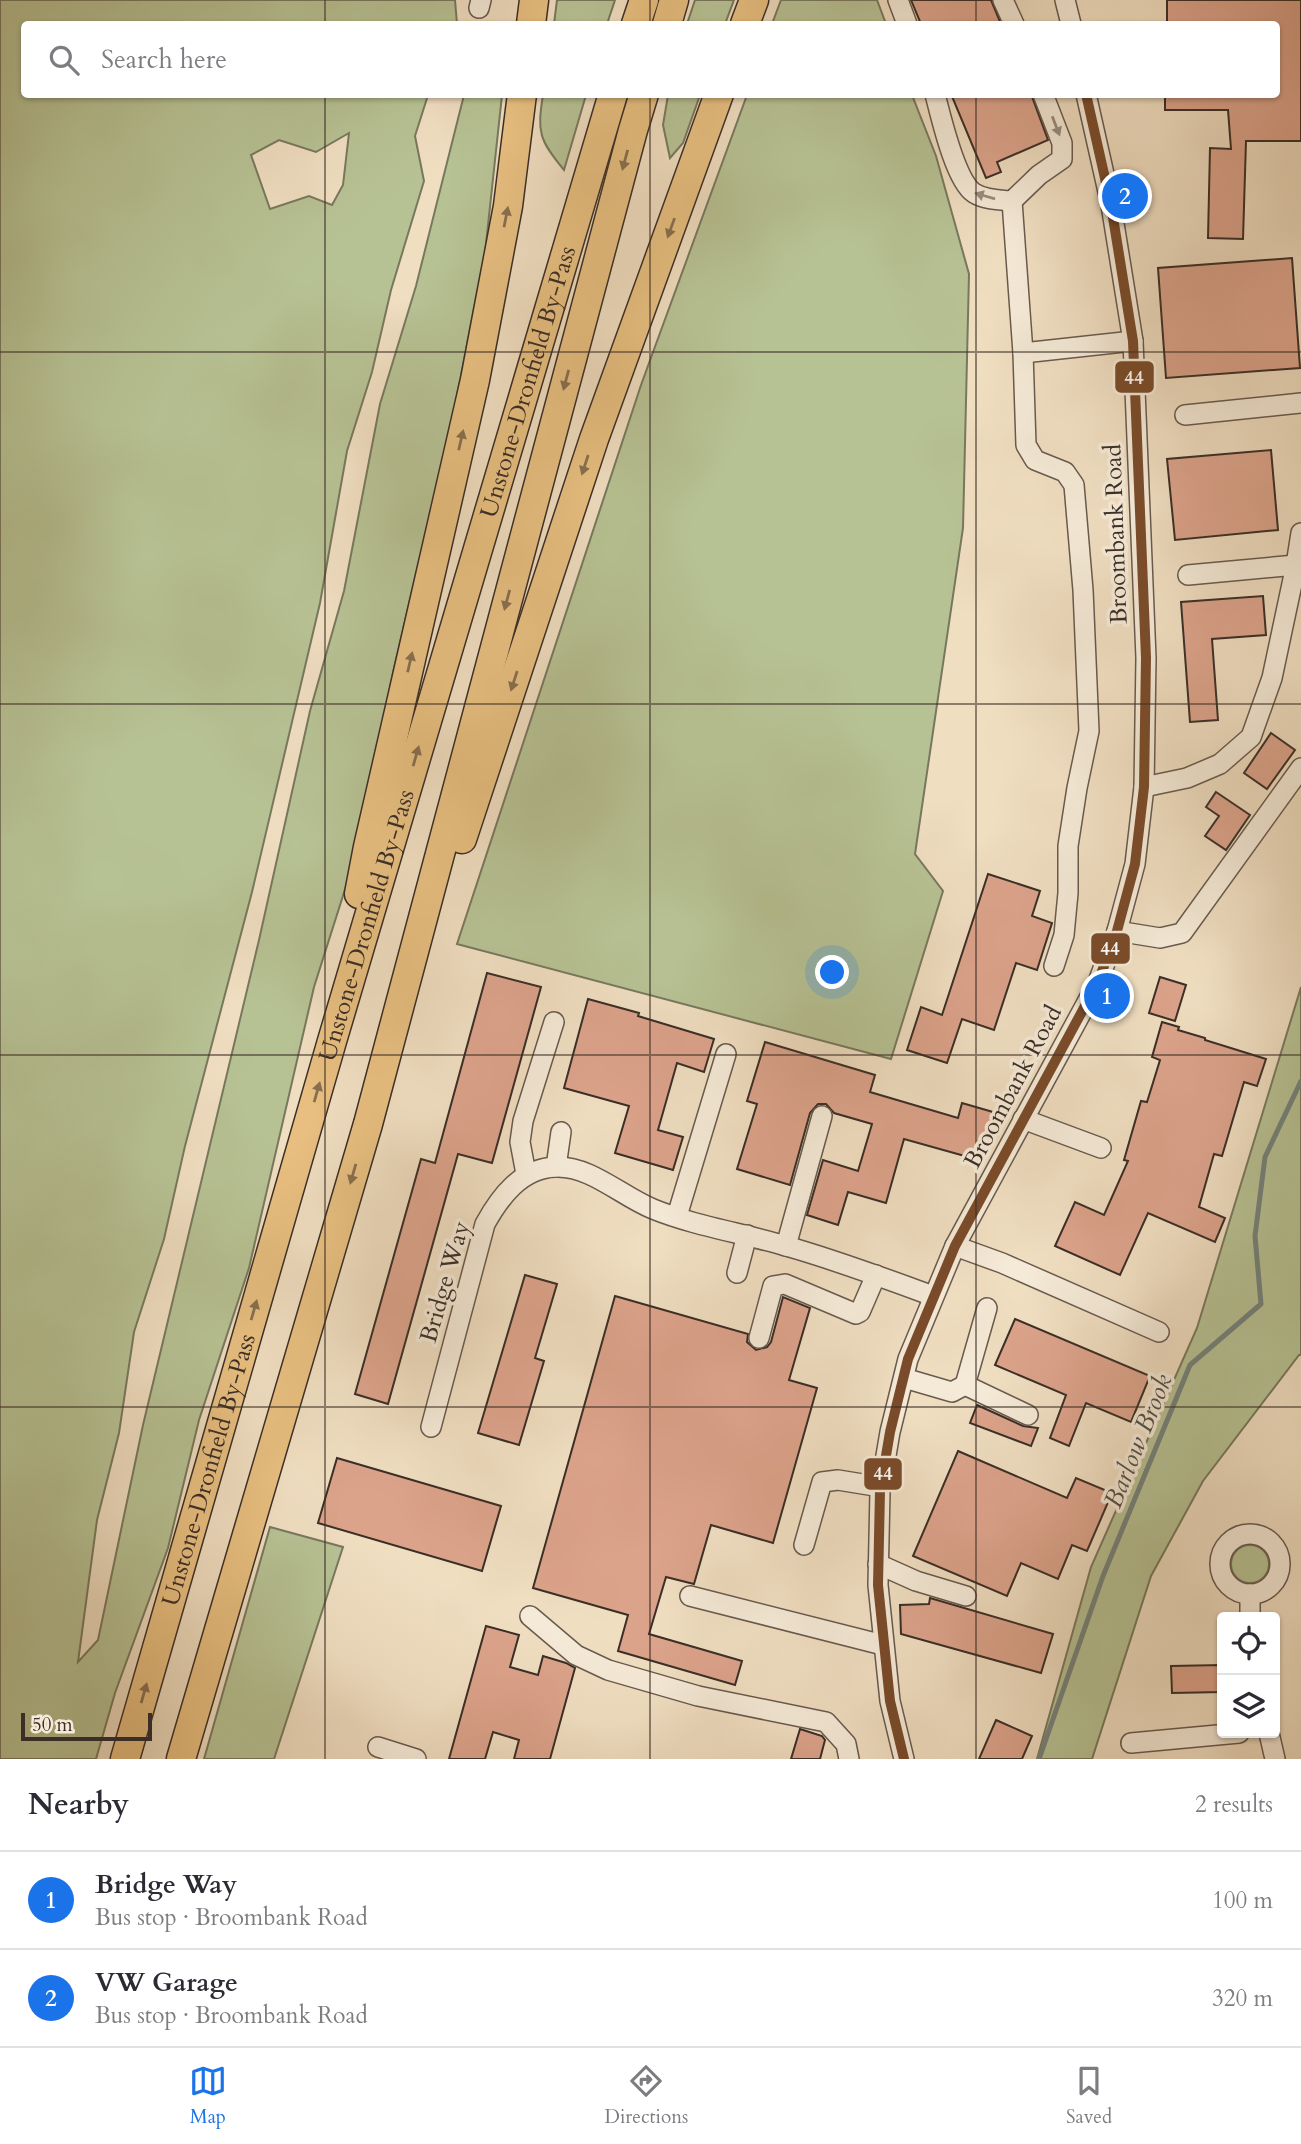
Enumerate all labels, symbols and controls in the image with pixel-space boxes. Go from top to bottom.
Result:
search box [21,21,1280,98]
icon: search [45,41,83,79]
text: Search here [101,42,227,77]
one-way arrow [1051,116,1062,137]
one-way arrow [619,150,629,171]
pin: 2 [1102,170,1148,222]
one-way arrow [975,190,996,200]
one-way arrow [501,206,512,228]
one-way arrow [665,217,676,238]
street label: Unstone-Dronfield By-Pass [472,242,584,522]
line badge: 44 [1114,360,1155,394]
text: 44 [1124,365,1144,391]
one-way arrow [560,369,571,391]
one-way arrow [456,429,467,451]
street label: Broombank Road [1096,443,1136,625]
one-way arrow [579,454,590,475]
one-way arrow [502,589,512,610]
one-way arrow [405,651,416,673]
one-way arrow [508,670,519,691]
one-way arrow [412,745,422,766]
street label: Unstone-Dronfield By-Pass [311,785,422,1065]
line badge: 44 [1090,932,1131,965]
text: 44 [1100,936,1120,962]
your location [815,955,849,989]
pin: 1 [1084,970,1130,1022]
street label: Broombank Road [956,999,1070,1174]
one-way arrow [313,1081,323,1102]
one-way arrow [347,1163,358,1185]
street label: Bridge Way [412,1217,478,1347]
one-way arrow [250,1299,260,1320]
street label: Unstone-Dronfield By-Pass [153,1330,263,1610]
water label: Barlow Brook [1095,1369,1181,1513]
line badge: 44 [863,1457,903,1491]
text: 44 [873,1461,893,1487]
map controls [1217,1612,1280,1738]
button: locate [1217,1612,1280,1675]
button: layers [1217,1675,1280,1738]
one-way arrow [139,1683,149,1704]
scale bar [21,1710,152,1742]
text: 50 m [32,1712,73,1738]
text: Nearby [28,1784,129,1825]
text: 2 results [1195,1789,1273,1820]
text: Bridge Way [95,1867,237,1902]
text: 1 [45,1885,57,1916]
text: 100 m [1212,1885,1273,1916]
text: Bus stop · Broombank Road [95,1902,368,1933]
text: VW Garage [95,1965,238,2000]
text: 2 [45,1983,57,2014]
text: 320 m [1212,1983,1273,2014]
text: Bus stop · Broombank Road [95,2000,368,2031]
tab: Map [189,2062,227,2130]
tab: Directions [605,2062,688,2130]
tab: Saved [1066,2062,1112,2130]

